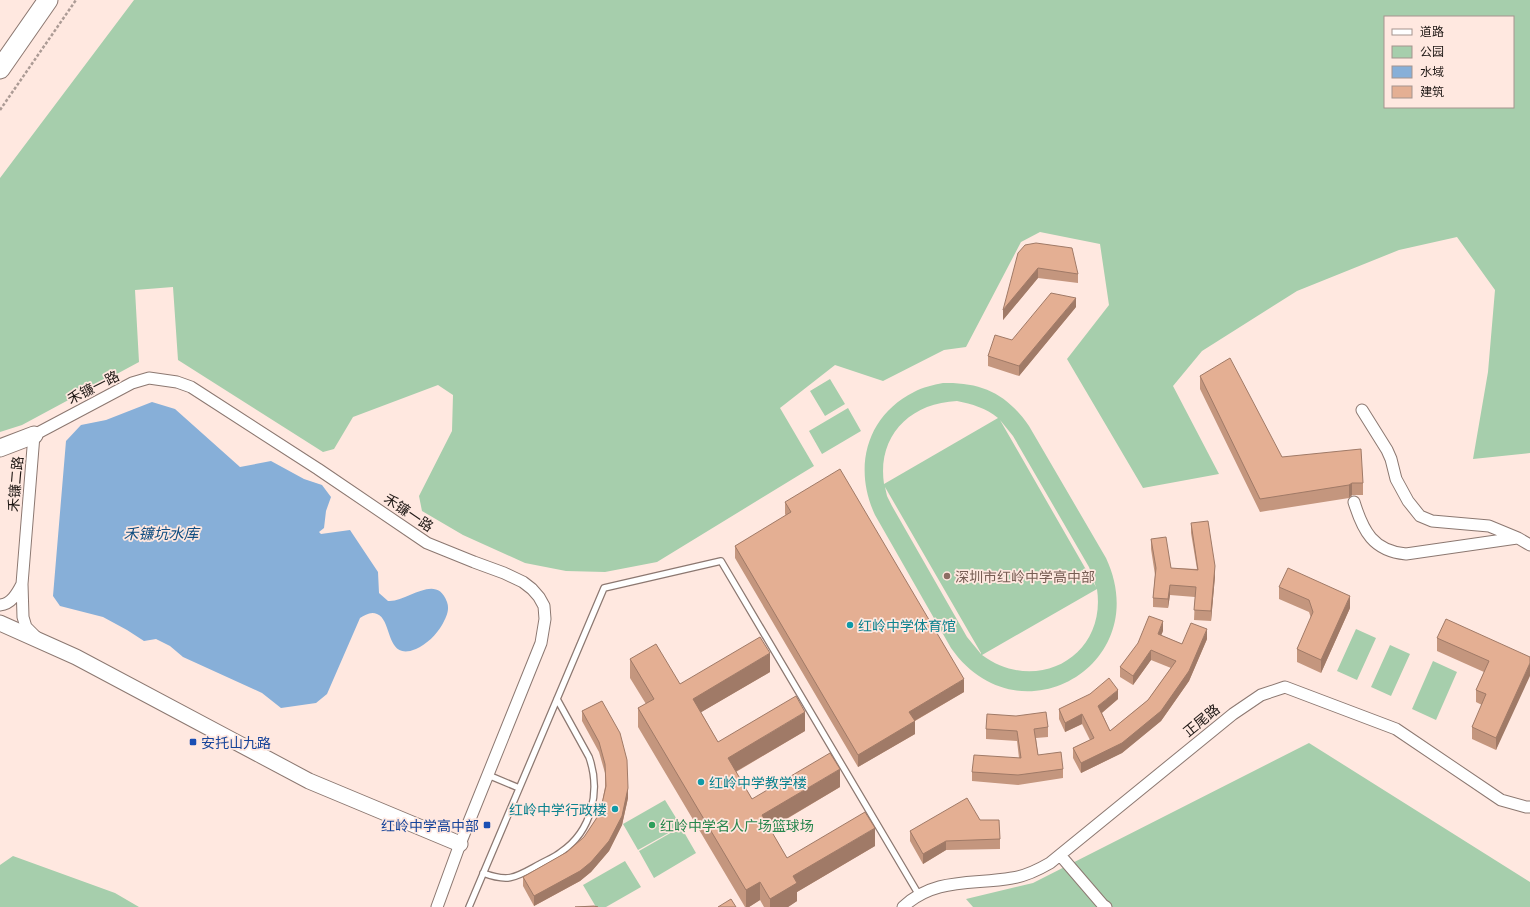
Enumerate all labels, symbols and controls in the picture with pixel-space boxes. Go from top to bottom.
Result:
legend [1384,16,1514,108]
text: 道路 [1420,24,1444,39]
text: 公园 [1420,44,1444,59]
text: 水域 [1420,64,1444,79]
text: 建筑 [1420,84,1444,99]
street label: 禾镰一路 [64,367,122,407]
street label: 禾镰二路 [4,455,26,513]
street label: 禾镰一路 [381,489,437,535]
water label: 禾镰坑水库 [123,524,201,542]
place label: 深圳市红岭中学高中部 [955,568,1095,585]
marker: 深圳市红岭中学高中部 [942,571,952,581]
place label: 红岭中学体育馆 [858,617,956,634]
marker: 红岭中学体育馆 [845,620,855,630]
street label: 正尾路 [1179,700,1223,740]
place label: 安托山九路 [201,734,271,751]
marker: 安托山九路 [188,737,198,747]
place label: 红岭中学教学楼 [709,774,807,791]
marker: 红岭中学教学楼 [696,777,706,787]
place label: 红岭中学行政楼 [509,801,607,818]
marker: 红岭中学行政楼 [610,804,620,814]
place label: 红岭中学高中部 [381,817,479,834]
place label: 红岭中学名人广场篮球场 [660,817,814,834]
marker: 红岭中学高中部 [482,820,492,830]
marker: 红岭中学名人广场篮球场 [647,820,657,830]

